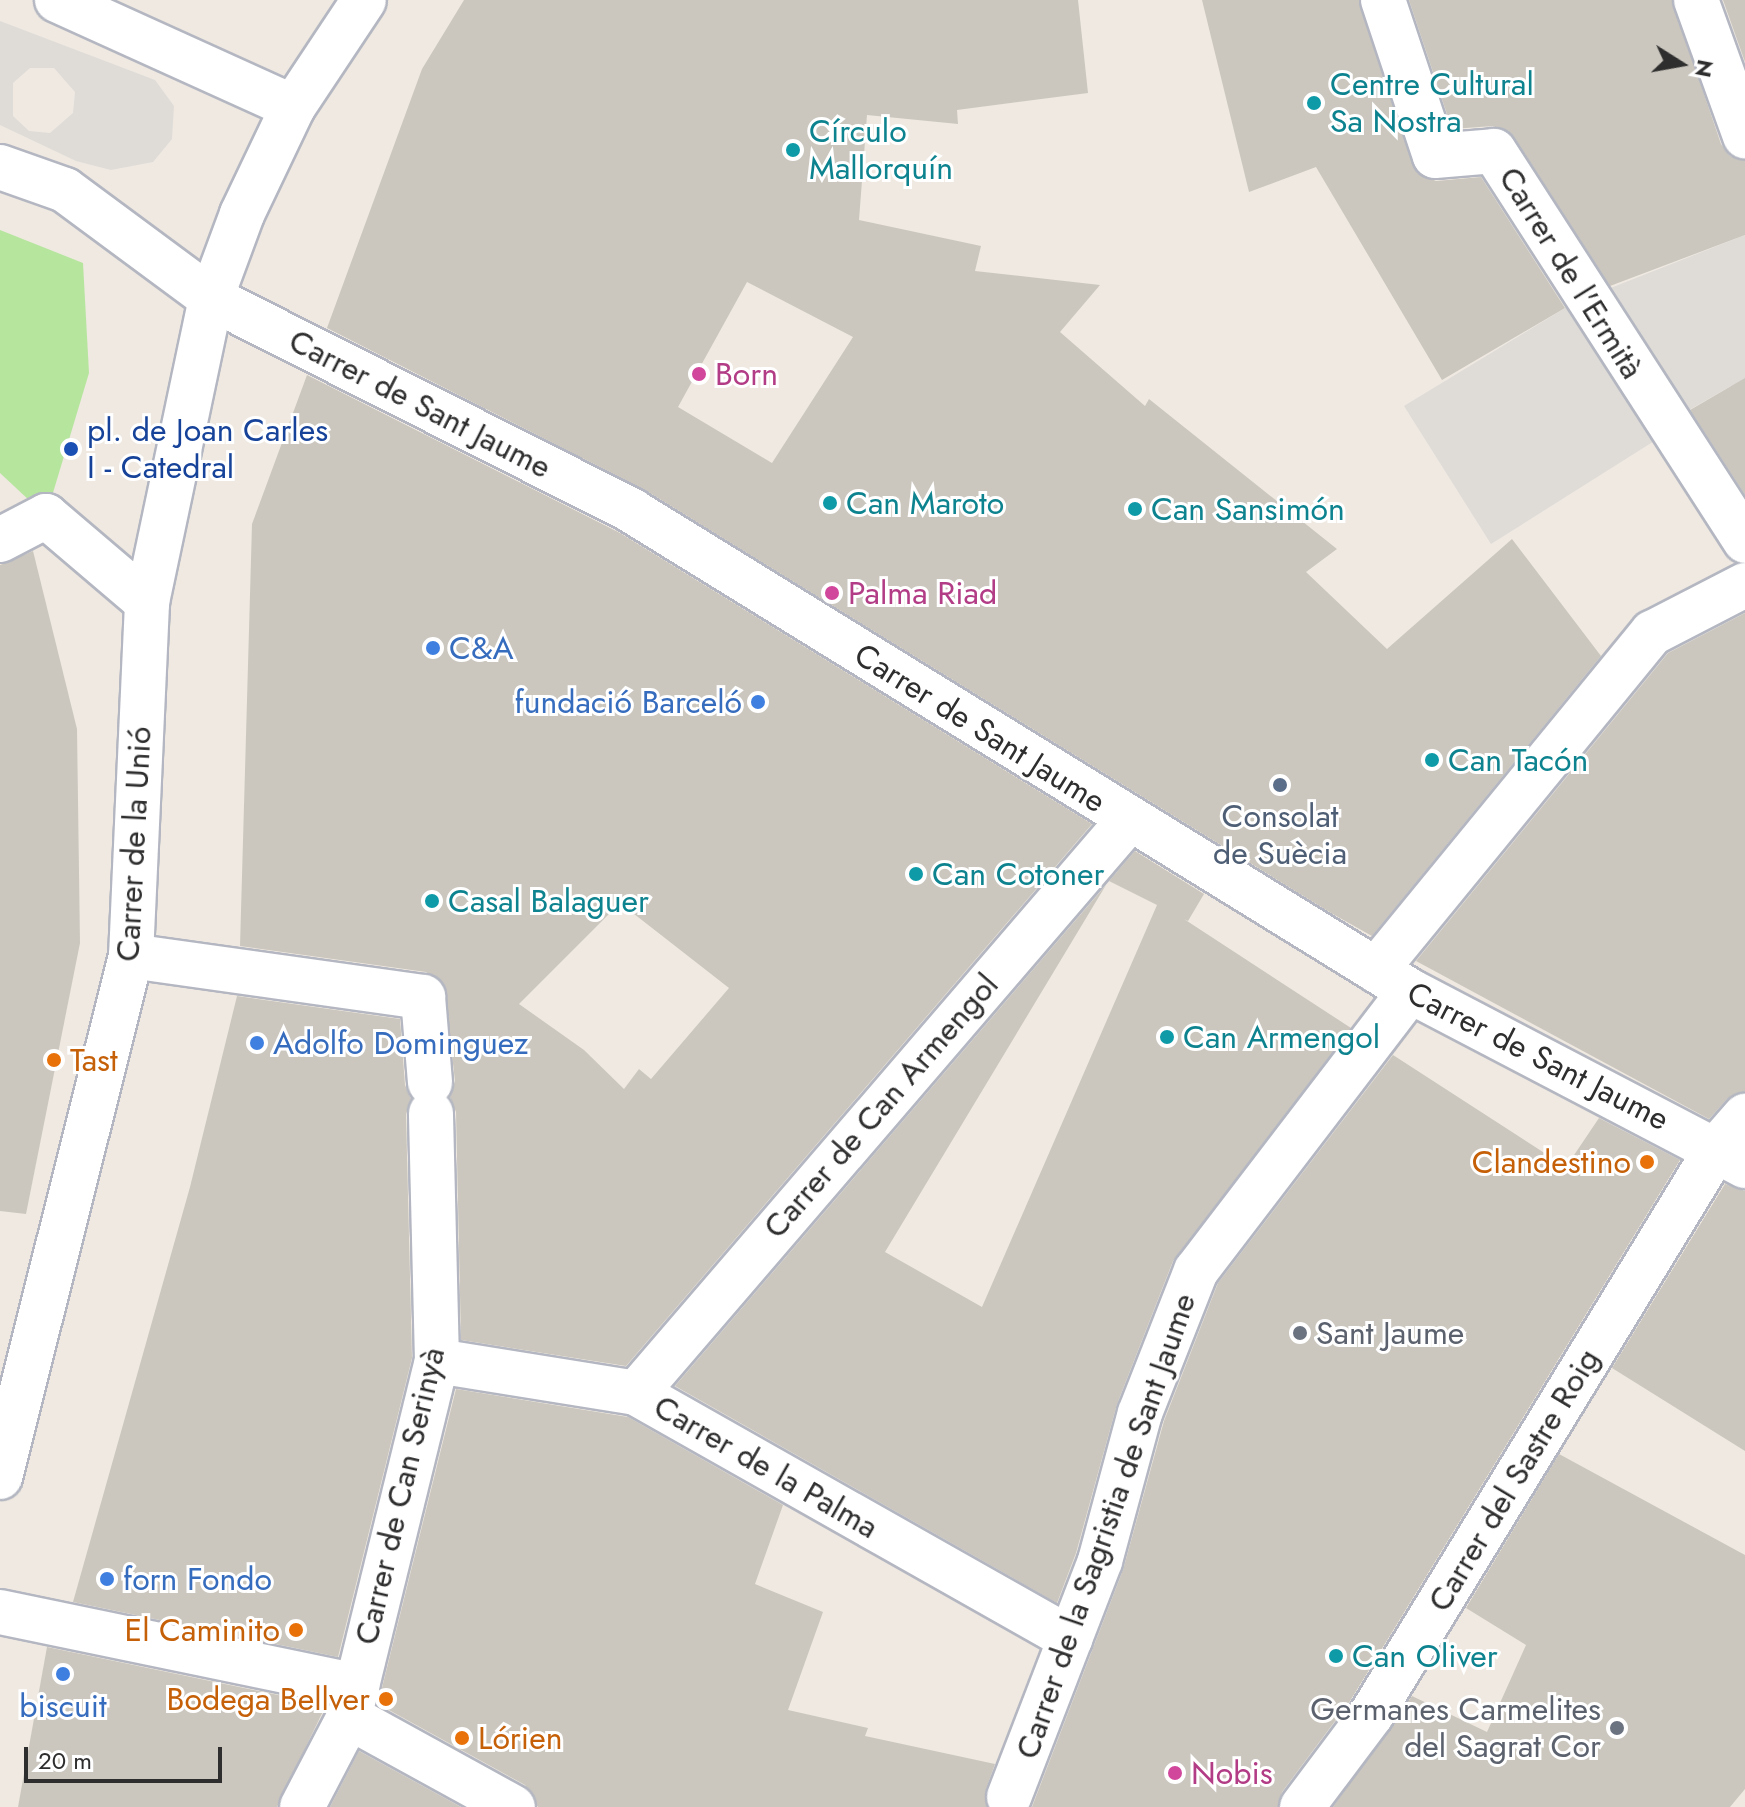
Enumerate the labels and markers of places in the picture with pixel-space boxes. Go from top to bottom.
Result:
place label: Centre Cultural Sa Nostra [1330,66,1534,141]
marker: Centre Cultural Sa Nostra [1305,94,1323,112]
place label: Círculo Mallorquín [809,113,953,188]
marker: Círculo Mallorquín [784,141,802,159]
place label: Born [715,355,778,393]
marker: Born [690,365,708,383]
place label: pl. de Joan Carles I - Catedral [87,412,328,487]
marker: pl. de Joan Carles I - Catedral [62,440,80,458]
place label: Can Maroto [846,484,1004,522]
place label: Can Sansimón [1151,490,1345,528]
marker: Can Maroto [821,494,839,512]
marker: Can Sansimón [1126,500,1144,518]
place label: Palma Riad [848,574,997,612]
marker: Palma Riad [823,584,841,602]
place label: C&A [449,629,514,667]
marker: C&A [424,639,442,657]
place label: fundació Barceló [515,683,742,721]
marker: fundació Barceló [749,693,767,711]
place label: Can Tacón [1448,741,1588,779]
marker: Can Tacón [1423,751,1441,769]
marker: Consolat de Suècia [1271,776,1289,794]
place label: Consolat de Suècia [1213,798,1347,873]
place label: Can Cotoner [932,855,1105,893]
marker: Can Cotoner [907,865,925,883]
place label: Casal Balaguer [448,882,649,920]
marker: Casal Balaguer [423,892,441,910]
place label: Can Armengol [1183,1018,1380,1056]
place label: Adolfo Dominguez [273,1024,528,1062]
marker: Can Armengol [1158,1028,1176,1046]
marker: Adolfo Dominguez [248,1034,266,1052]
place label: Tast [70,1041,118,1079]
marker: Tast [45,1051,63,1069]
place label: Clandestino [1472,1143,1631,1181]
marker: Clandestino [1638,1153,1656,1171]
place label: Sant Jaume [1316,1314,1464,1352]
marker: Sant Jaume [1291,1324,1309,1342]
place label: forn Fondo [123,1560,272,1598]
marker: forn Fondo [98,1570,116,1588]
place label: El Caminito [125,1611,280,1649]
marker: El Caminito [287,1621,305,1639]
place label: Can Oliver [1352,1637,1498,1675]
marker: Can Oliver [1327,1647,1345,1665]
marker: biscuit [54,1665,72,1683]
place label: Bodega Bellver [167,1680,370,1718]
place label: biscuit [19,1687,107,1725]
marker: Bodega Bellver [377,1690,395,1708]
place label: Germanes Carmelites del Sagrat Cor [1310,1691,1601,1766]
place label: Lórien [478,1719,562,1757]
marker: Germanes Carmelites del Sagrat Cor [1608,1719,1626,1737]
marker: Lórien [453,1729,471,1747]
place label: Nobis [1191,1754,1273,1792]
marker: Nobis [1166,1764,1184,1782]

